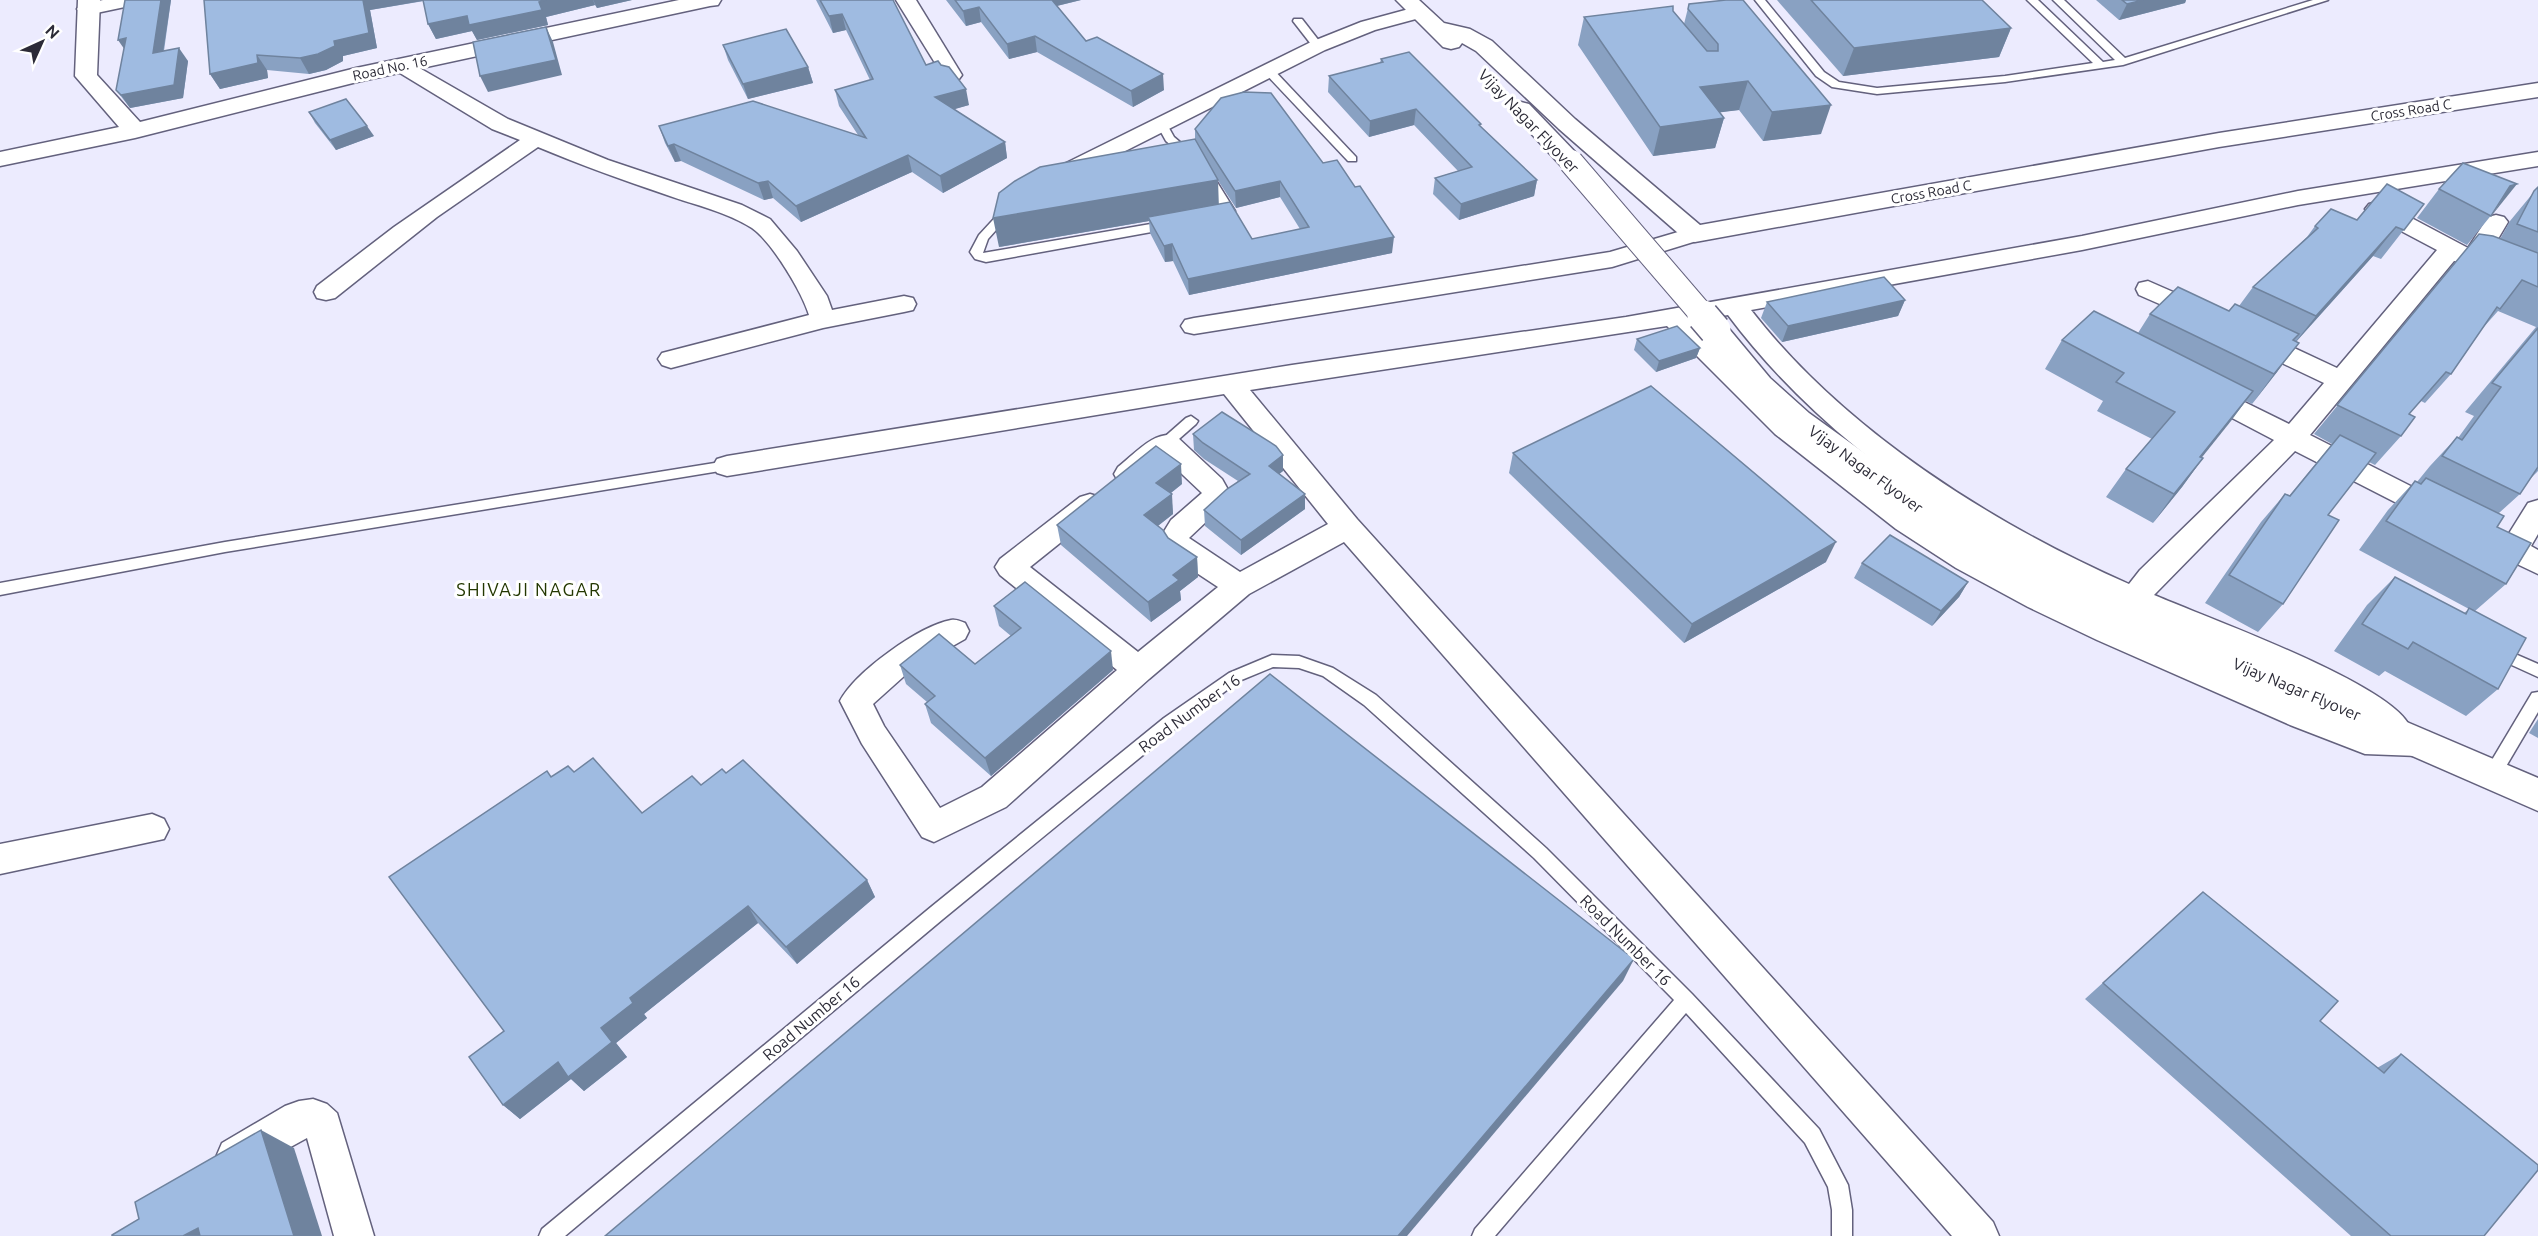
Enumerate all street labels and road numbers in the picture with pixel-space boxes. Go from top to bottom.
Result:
street label: Road No. 16 [351,52,429,84]
street label: Vijay Nagar Flyover [1475,65,1583,177]
street label: Cross Road C [2370,96,2453,124]
street label: Cross Road C [1889,177,1973,207]
street label: Vijay Nagar Flyover [1805,421,1927,517]
street label: Vijay Nagar Flyover [2230,654,2364,724]
street label: Road Number 16 [1135,670,1243,756]
street label: Road Number 16 [1577,891,1675,989]
street label: Road Number 16 [759,972,863,1064]

